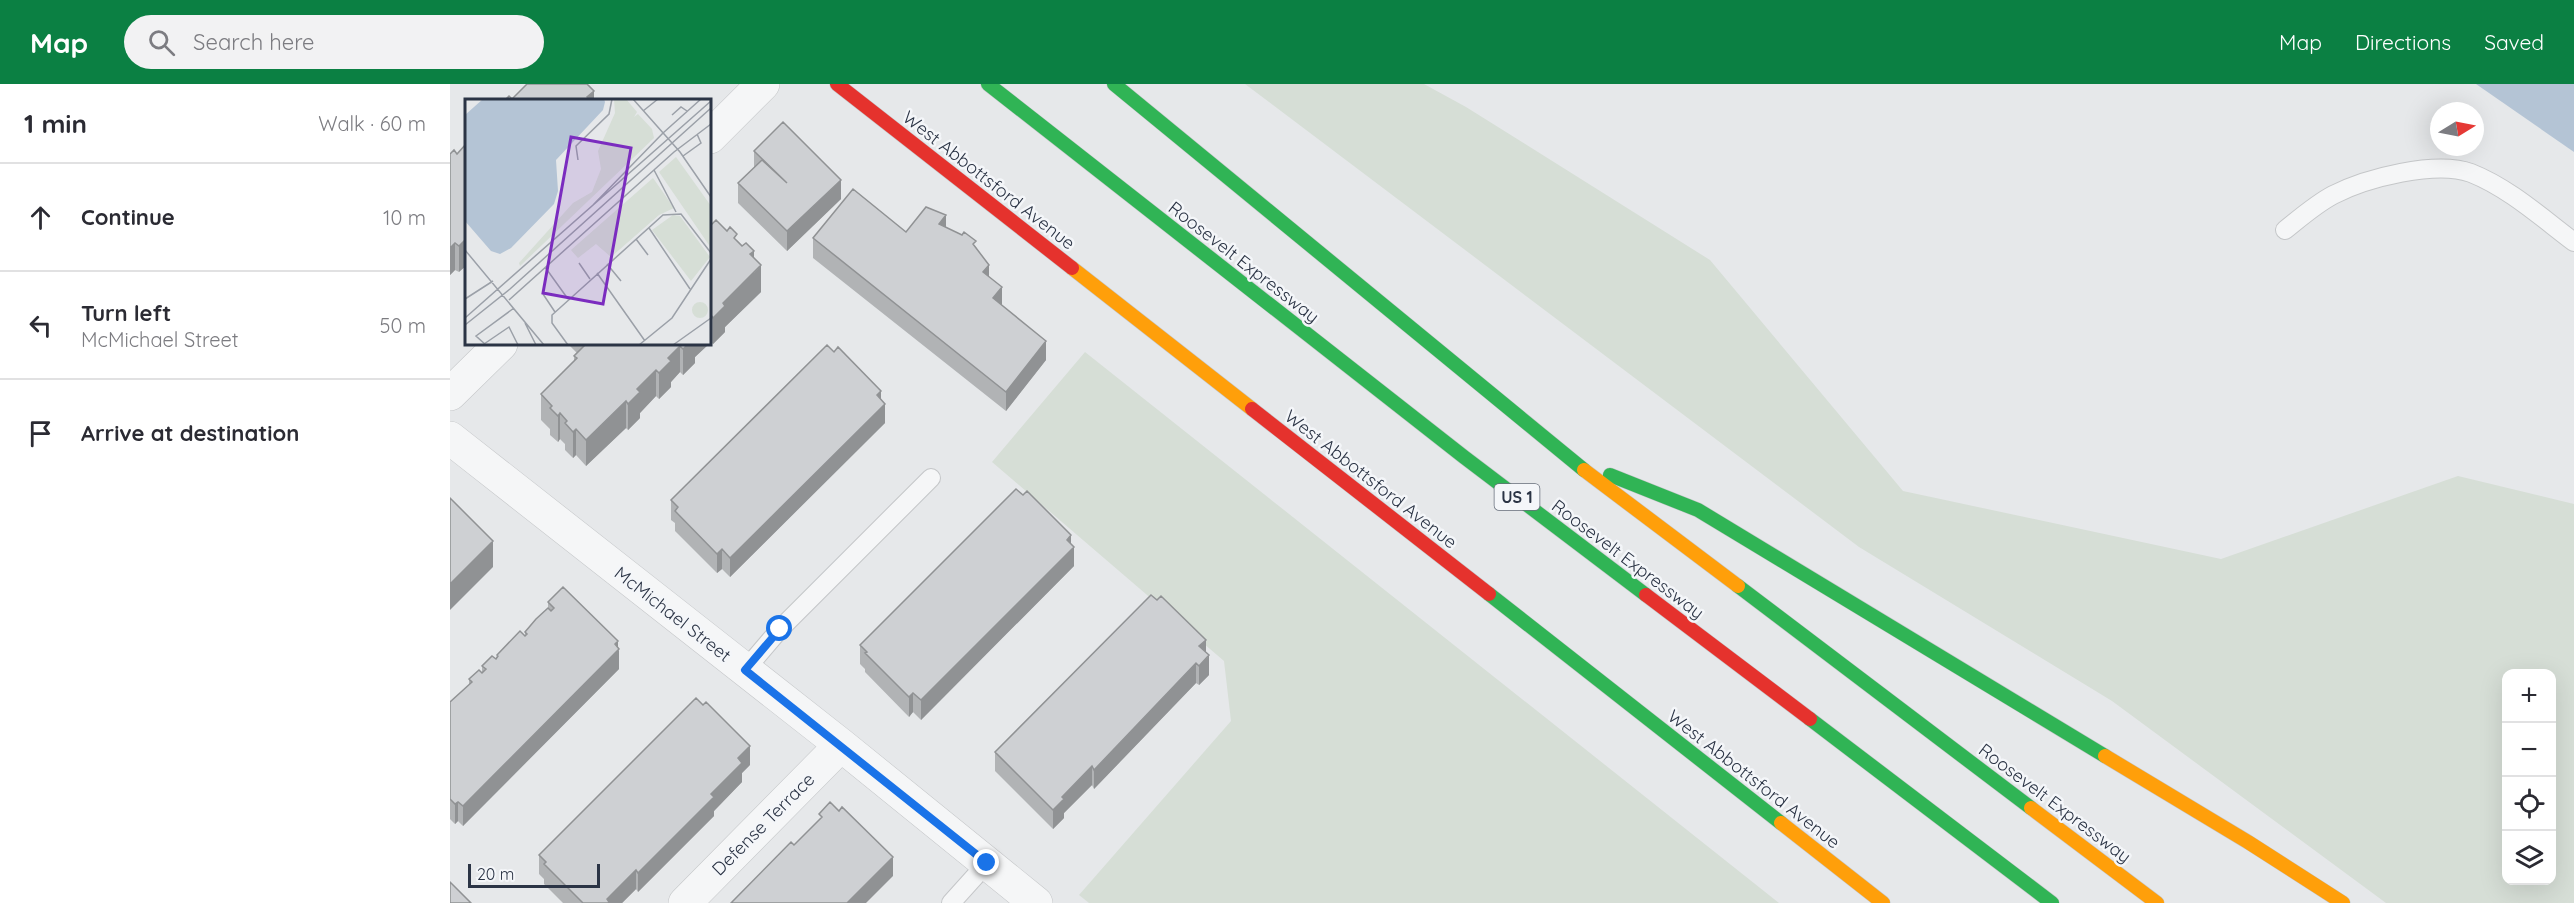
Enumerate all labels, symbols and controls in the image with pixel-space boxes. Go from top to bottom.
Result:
search box [124,15,544,69]
text: Map [30,25,88,60]
icon: search [145,26,178,59]
text: Search here [193,28,315,56]
text: Map [2279,29,2322,55]
text: Directions [2355,29,2451,55]
text: Saved [2484,29,2544,55]
inset map [465,99,711,345]
north arrow [2430,102,2484,156]
street label: West Abbottsford Avenue [898,105,1080,255]
text: 1 min [24,107,87,140]
text: Walk · 60 m [318,111,426,136]
street label: Roosevelt Expressway [1164,196,1324,328]
icon: ahead [24,201,57,234]
text: Continue [81,203,175,231]
text: 10 m [383,205,426,230]
text: Turn left [81,299,171,327]
icon: left [24,309,57,342]
text: 50 m [380,313,426,338]
text: McMichael Street [81,327,239,352]
street label: West Abbottsford Avenue [1280,404,1462,554]
icon: arrive [24,417,57,450]
text: Arrive at destination [81,419,299,447]
road number: US 1 [1494,484,1540,510]
street label: Roosevelt Expressway [1547,494,1709,624]
street label: McMichael Street [610,561,736,667]
route start [766,615,792,641]
map controls [2502,669,2556,885]
button: + [2502,669,2556,723]
street label: West Abbottsford Avenue [1663,704,1845,854]
button: − [2502,723,2556,777]
street label: Roosevelt Expressway [1974,738,2136,868]
street label: Defense Terrace [707,768,819,880]
button: locate [2502,777,2556,831]
button: layers [2502,831,2556,885]
route end [973,849,999,875]
scale bar [468,861,600,888]
text: 20 m [477,864,514,884]

